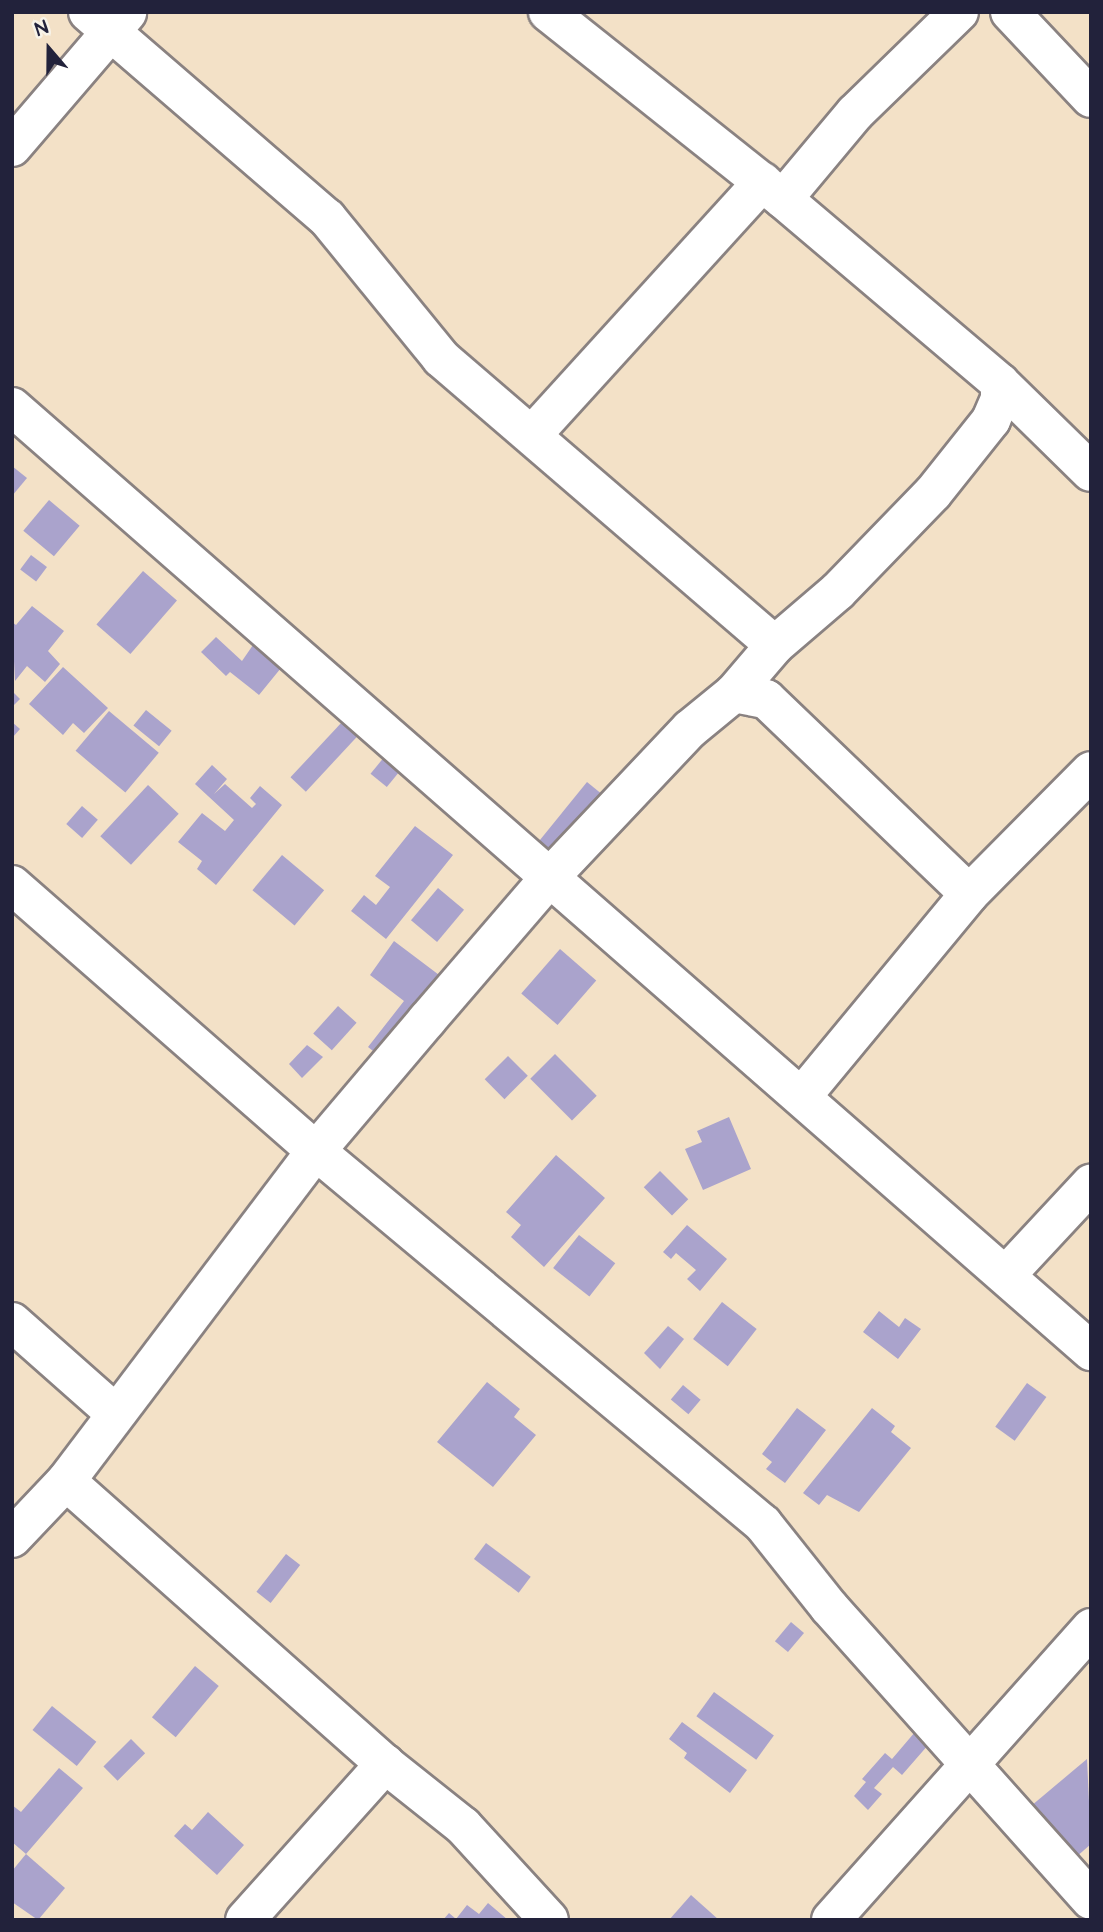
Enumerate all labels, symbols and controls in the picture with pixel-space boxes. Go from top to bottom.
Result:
north arrow [14,14,84,84]
text: N [31,14,52,44]

